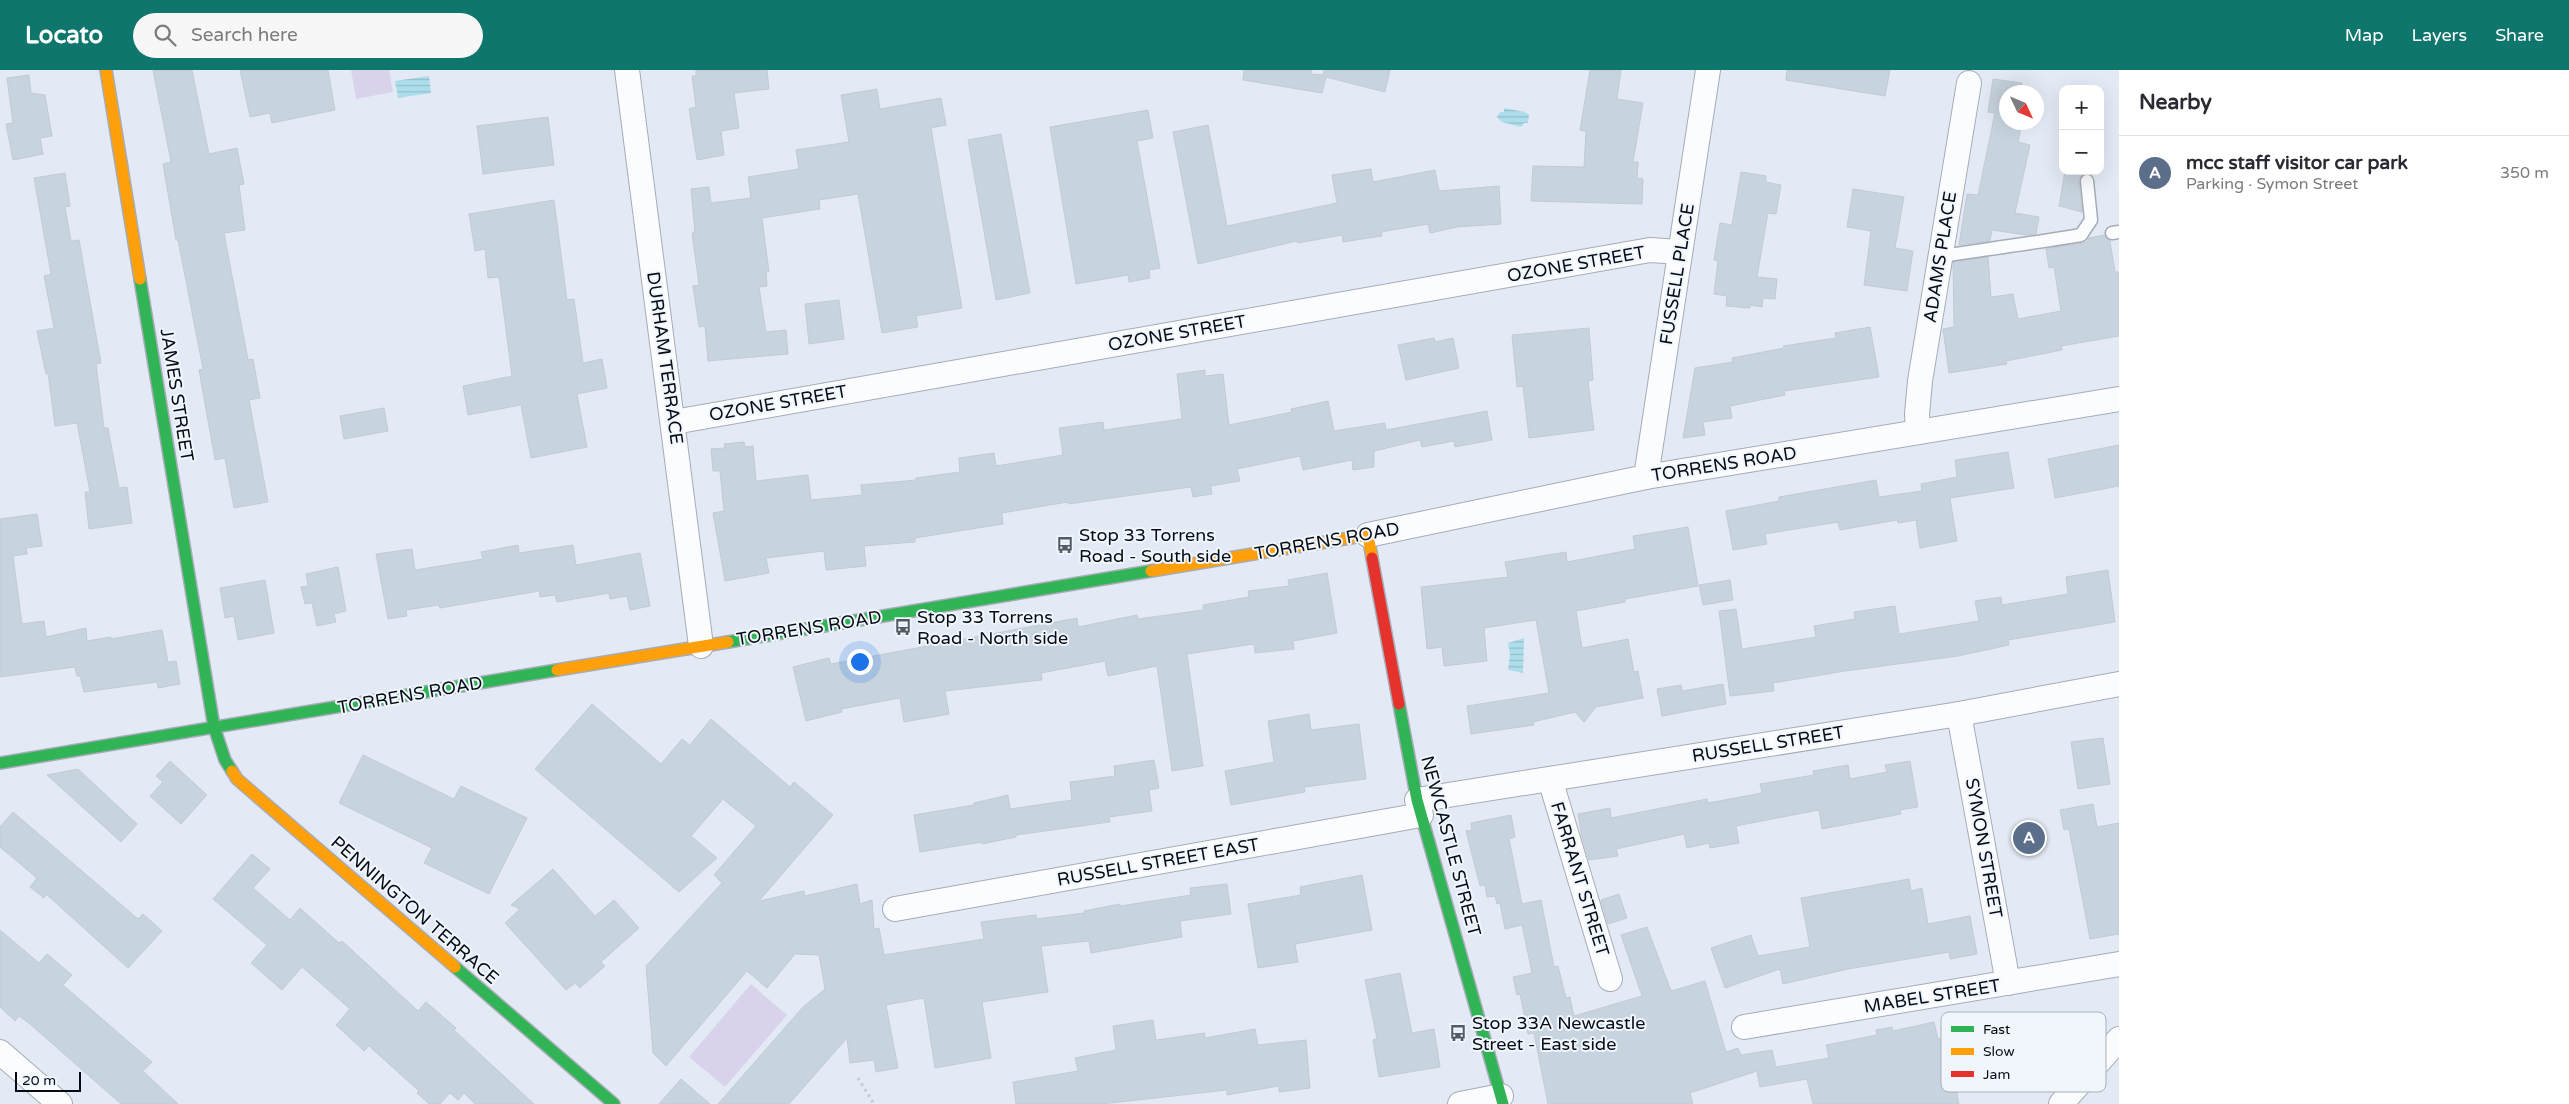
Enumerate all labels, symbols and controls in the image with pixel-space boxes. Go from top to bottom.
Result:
search box [133,13,483,58]
text: Locato [25,21,103,50]
icon: search [151,21,179,49]
text: Search here [191,24,298,46]
text: Map [2345,24,2384,46]
text: Layers [2412,24,2467,46]
text: Share [2495,24,2544,46]
north arrow [1999,85,2044,130]
map controls [2059,85,2104,175]
button: + [2059,85,2104,130]
text: Nearby [2139,90,2212,115]
button: − [2059,130,2104,175]
text: mcc staff visitor car park [2186,152,2408,174]
text: A [2149,163,2161,183]
text: 350 m [2500,163,2549,183]
text: Parking · Symon Street [2186,174,2358,194]
street label: ADAMS PLACE [1919,190,1961,324]
street label: FUSSELL PLACE [1655,202,1699,346]
street label: OZONE STREET [1505,241,1647,287]
street label: DURHAM TERRACE [642,270,688,446]
street label: OZONE STREET [1106,310,1248,356]
street label: JAMES STREET [156,327,198,463]
street label: OZONE STREET [707,380,849,426]
street label: TORRENS ROAD [1650,442,1798,486]
street label: TORRENS ROAD [1253,517,1401,565]
place label: Stop 33 Torrens Road - South side [1079,524,1231,567]
bus stop icon: Stop 33 Torrens Road - South side [1055,535,1075,555]
street label: TORRENS ROAD [735,606,883,650]
place label: Stop 33 Torrens Road - North side [917,606,1068,649]
bus stop icon: Stop 33 Torrens Road - North side [893,617,913,637]
your location [847,649,873,675]
street label: TORRENS ROAD [336,671,484,719]
street label: RUSSELL STREET [1690,721,1846,767]
street label: NEWCASTLE STREET [1416,753,1486,939]
street label: SYMON STREET [1961,776,2007,920]
street label: FARRANT STREET [1546,799,1614,959]
pin: A [2013,819,2045,857]
street label: PENNINGTON TERRACE [327,831,503,989]
street label: RUSSELL STREET EAST [1055,833,1261,891]
street label: MABEL STREET [1862,974,2002,1018]
place label: Stop 33A Newcastle Street - East side [1472,1012,1645,1055]
legend [1941,1012,2106,1092]
text: Fast [1983,1021,2011,1038]
bus stop icon: Stop 33A Newcastle Street - East side [1448,1023,1468,1043]
text: Slow [1983,1043,2015,1060]
text: Jam [1983,1066,2010,1083]
scale bar [15,1069,81,1092]
text: 20 m [22,1072,56,1089]

